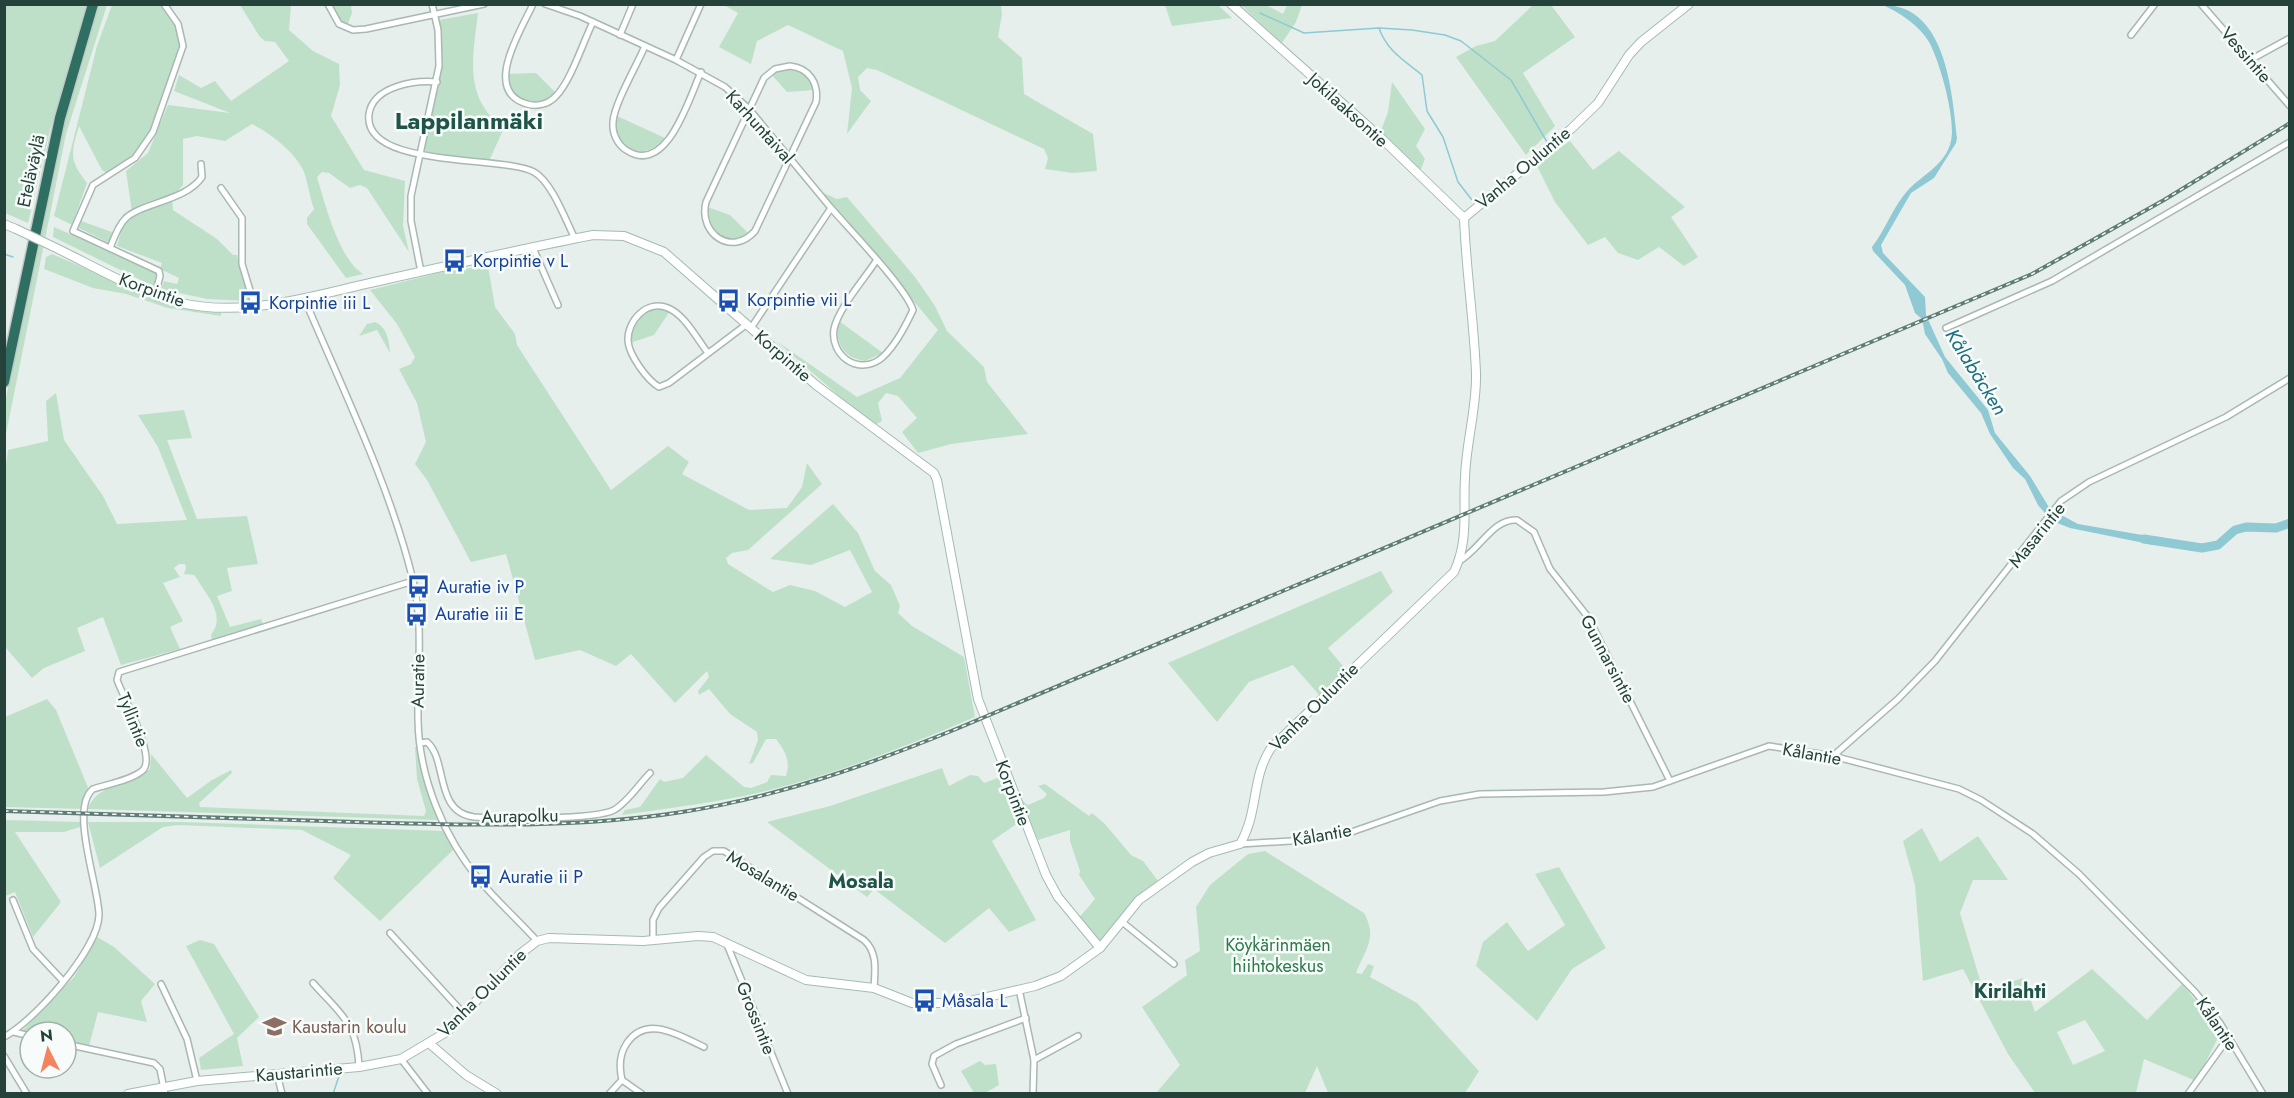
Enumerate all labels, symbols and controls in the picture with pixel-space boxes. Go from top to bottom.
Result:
street label: Vessintie [2214,21,2278,89]
street label: Jokilaaksontie [1300,65,1394,153]
street label: Karhuntaival [720,84,800,170]
district label: Lappilanmäki [395,103,543,138]
street label: Vanha Ouluntie [1470,121,1576,215]
street label: Eteläväylä [11,132,51,210]
bus stop icon: Korpintie v L [442,248,468,274]
place label: Korpintie v L [473,248,568,274]
street label: Korpintie [115,266,189,314]
bus stop icon: Korpintie vii L [716,287,742,313]
place label: Korpintie vii L [747,287,851,313]
bus stop icon: Korpintie iii L [238,290,264,316]
place label: Korpintie iii L [269,290,370,316]
water label: Kålabäcken [1938,323,2014,421]
street label: Korpintie [749,324,817,388]
street label: Masarintie [2002,497,2072,573]
bus stop icon: Auratie iv P [406,574,432,600]
place label: Auratie iv P [437,574,524,600]
bus stop icon: Auratie iii E [404,601,430,627]
place label: Auratie iii E [435,601,524,627]
street label: Gunnarsintie [1574,610,1642,708]
street label: Auratie [405,654,431,708]
street label: Vanha Ouluntie [1264,657,1364,757]
street label: Tyllintie [110,689,156,751]
street label: Kålantie [1780,736,1844,772]
street label: Korpintie [989,756,1037,830]
street label: Aurapolku [481,802,559,830]
street label: Kålantie [1290,817,1354,853]
street label: Mosalantie [722,844,804,908]
bus stop icon: Auratie ii P [468,864,494,890]
place label: Auratie ii P [499,864,583,890]
district label: Mosala [828,867,894,896]
park label: Köykärinmäen hiihtokeskus [1225,932,1331,979]
street label: Vanha Ouluntie [432,943,532,1043]
district label: Kirilahti [1974,977,2046,1006]
street label: Grossintie [730,978,782,1058]
bus stop icon: Måsala L [911,988,937,1014]
place label: Måsala L [942,988,1008,1014]
street label: Kålantie [2190,992,2244,1056]
school or university icon: Kaustarin koulu [261,1014,287,1040]
place label: Kaustarin koulu [292,1014,407,1040]
north arrow [18,1020,78,1080]
text: N [39,1023,54,1048]
street label: Kaustarintie [254,1055,344,1089]

